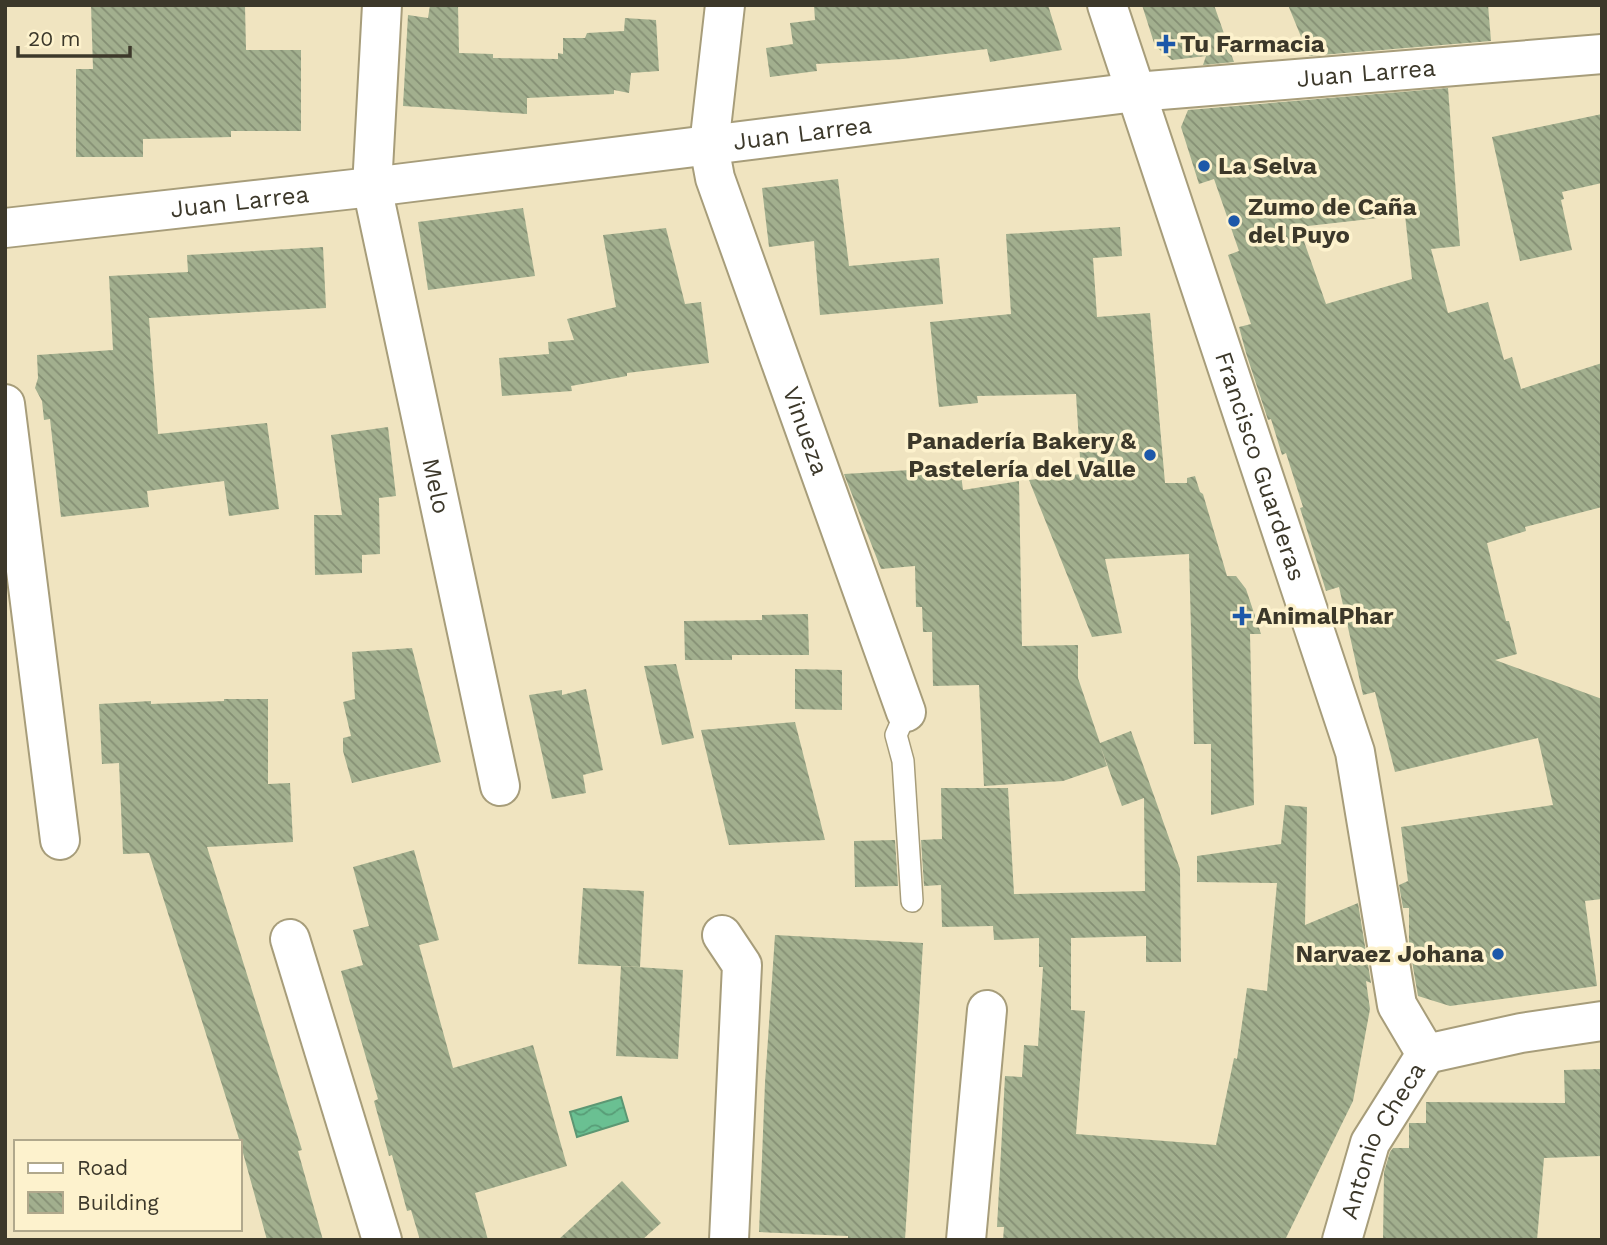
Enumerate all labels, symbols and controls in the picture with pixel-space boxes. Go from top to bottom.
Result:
scale bar [18,14,130,58]
text: 20 m [28,26,80,51]
place label: Tu Farmacia [1180,30,1325,58]
marker: Tu Farmacia [1158,36,1174,52]
street label: Juan Larrea [1295,54,1437,93]
street label: Juan Larrea [731,111,873,156]
place label: La Selva [1218,152,1317,180]
marker: La Selva [1196,158,1212,174]
street label: Juan Larrea [169,180,310,223]
place label: Zumo de Caña del Puyo [1248,193,1417,249]
marker: Zumo de Caña del Puyo [1226,213,1242,229]
street label: Francisco Guarderas [1209,348,1311,585]
street label: Vinueza [777,383,834,479]
place label: Panadería Bakery & Pastelería del Valle [906,427,1136,483]
marker: Panadería Bakery & Pastelería del Valle [1142,447,1158,463]
street label: Melo [416,456,455,516]
place label: AnimalPhar [1256,602,1394,630]
marker: AnimalPhar [1234,608,1250,624]
place label: Narvaez Johana [1296,940,1484,968]
marker: Narvaez Johana [1490,946,1506,962]
street label: Antonio Checa [1335,1057,1431,1222]
legend [14,1140,242,1231]
text: Road [77,1155,128,1180]
text: Building [77,1190,159,1215]

